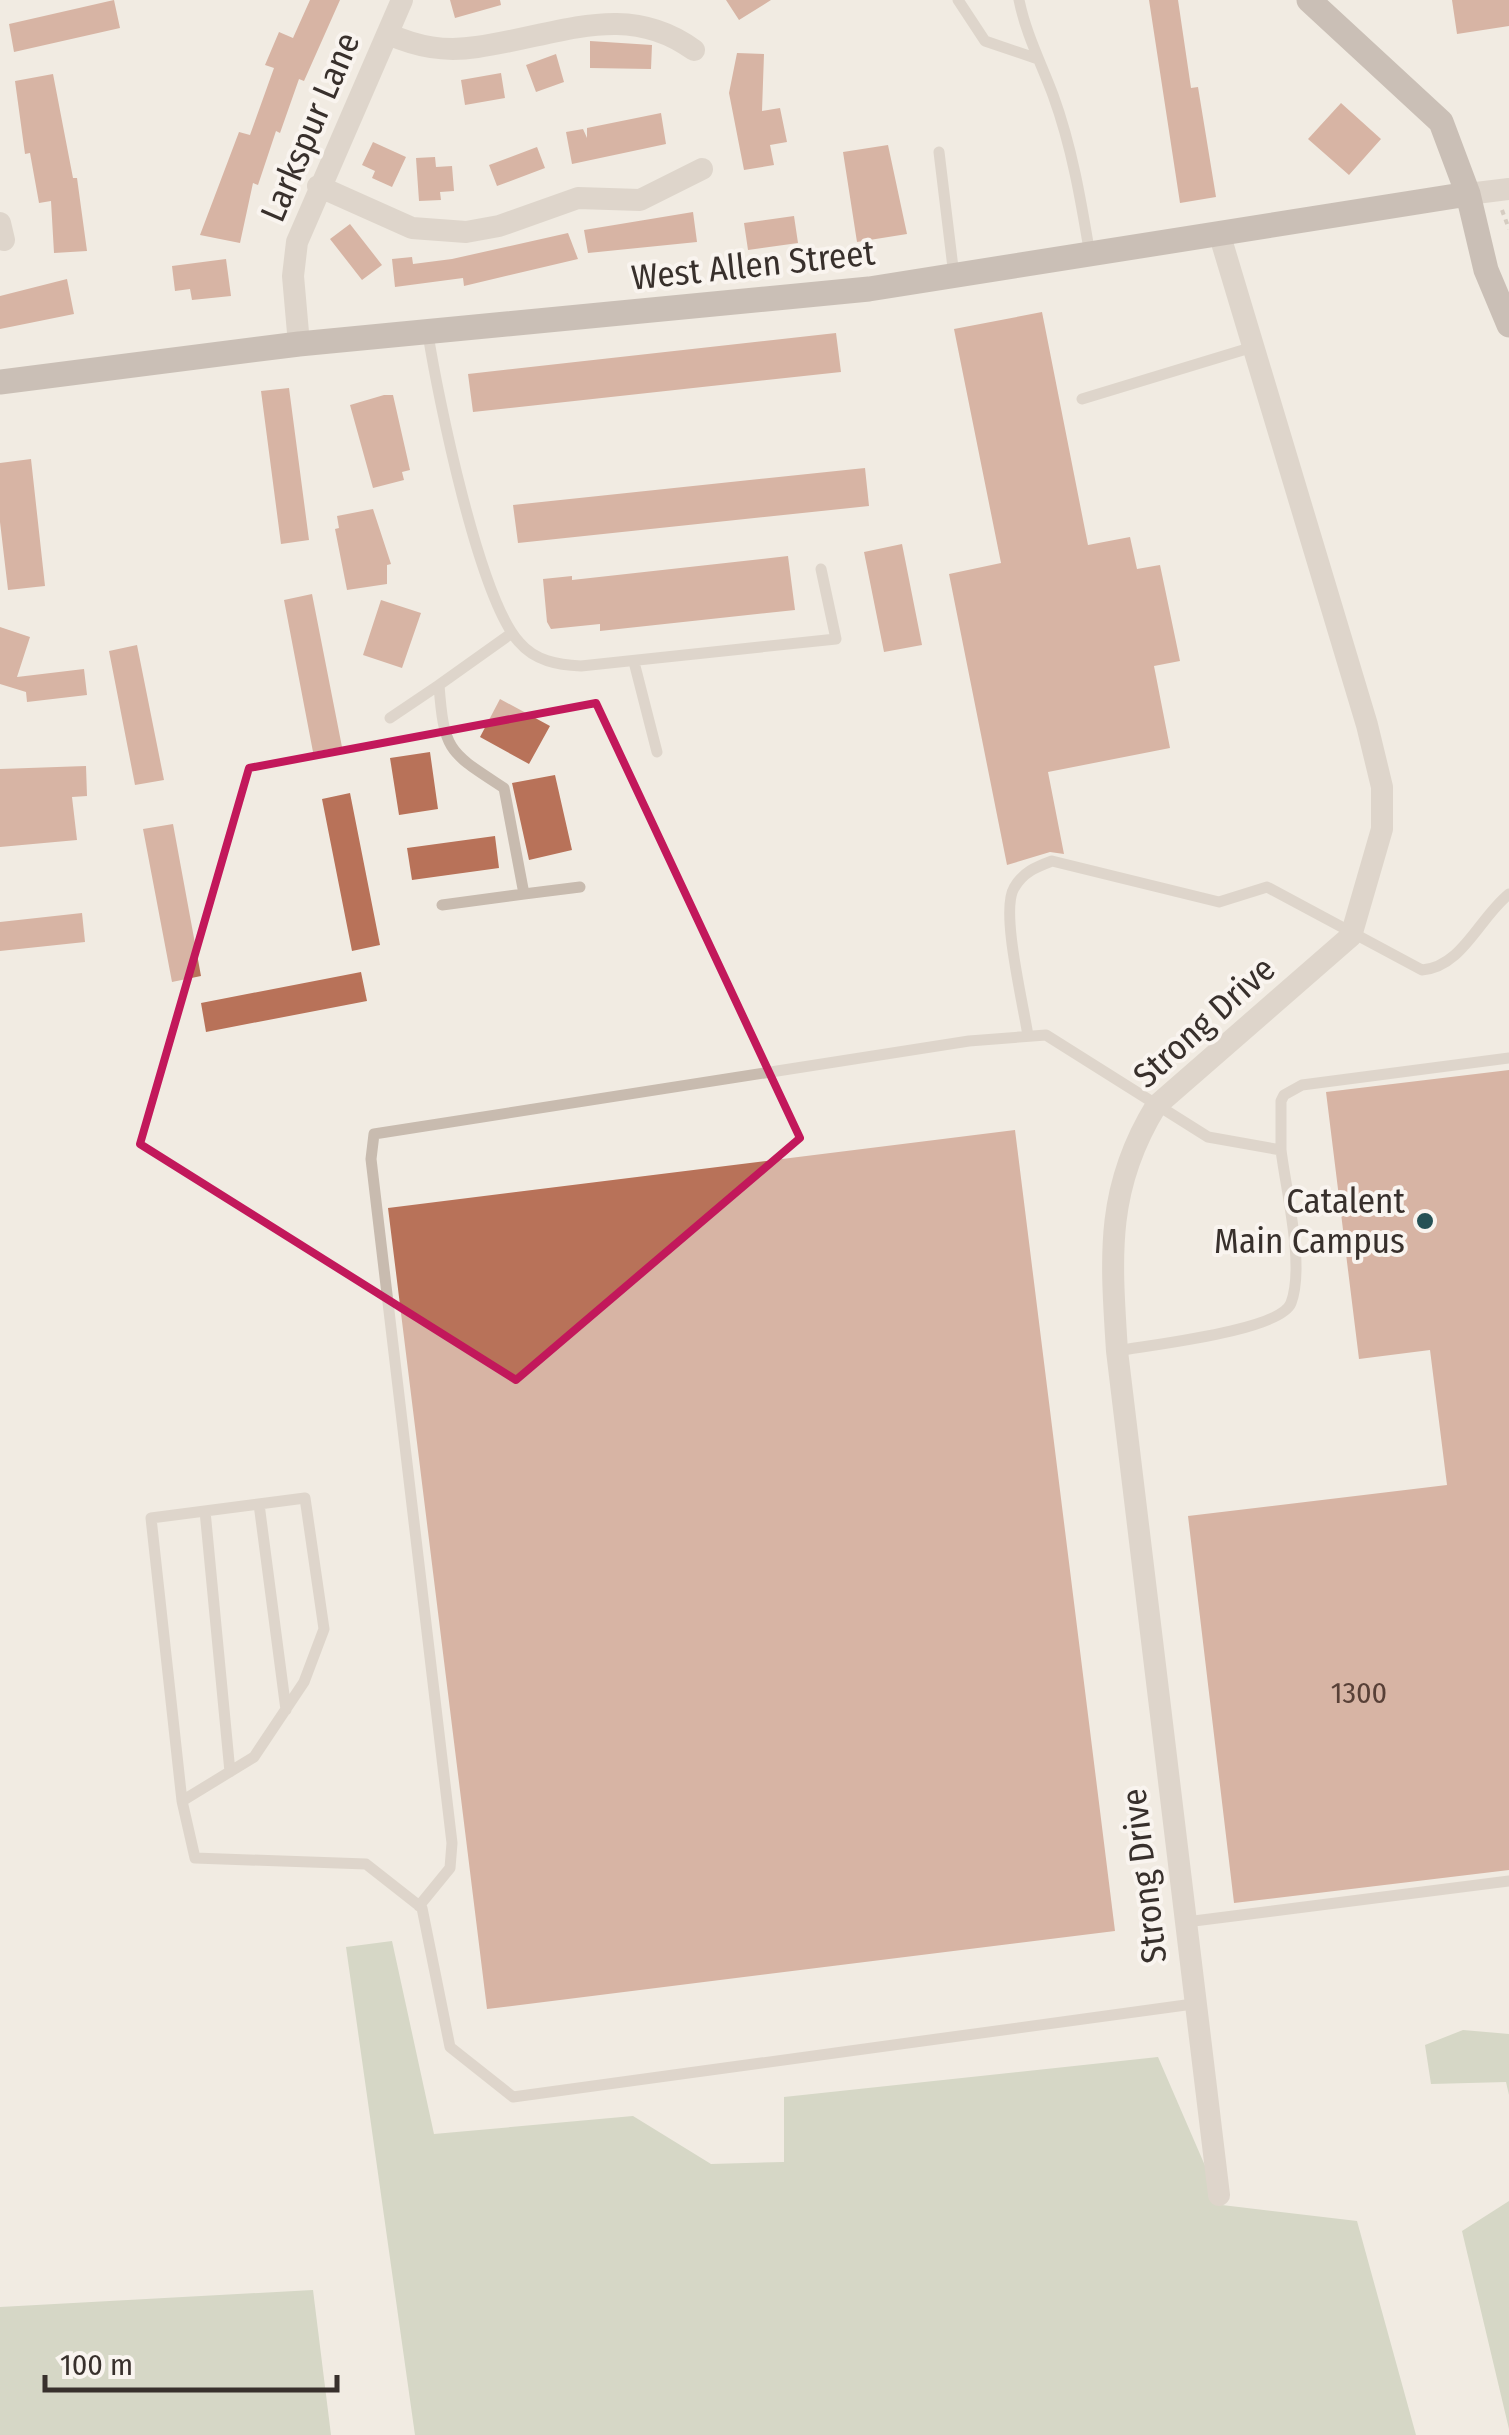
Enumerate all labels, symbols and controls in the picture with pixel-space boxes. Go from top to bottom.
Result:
street label: Larkspur Lane [251,26,369,228]
street label: West Allen Street [629,231,877,299]
street label: Strong Drive [1125,948,1283,1096]
place label: Catalent Main Campus [1214,1180,1406,1262]
marker: Catalent Main Campus [1414,1210,1436,1232]
house number: 1300 [1331,1675,1387,1711]
street label: Strong Drive [1112,1786,1176,1966]
scale bar [45,2330,338,2392]
text: 100 m [60,2347,133,2383]

